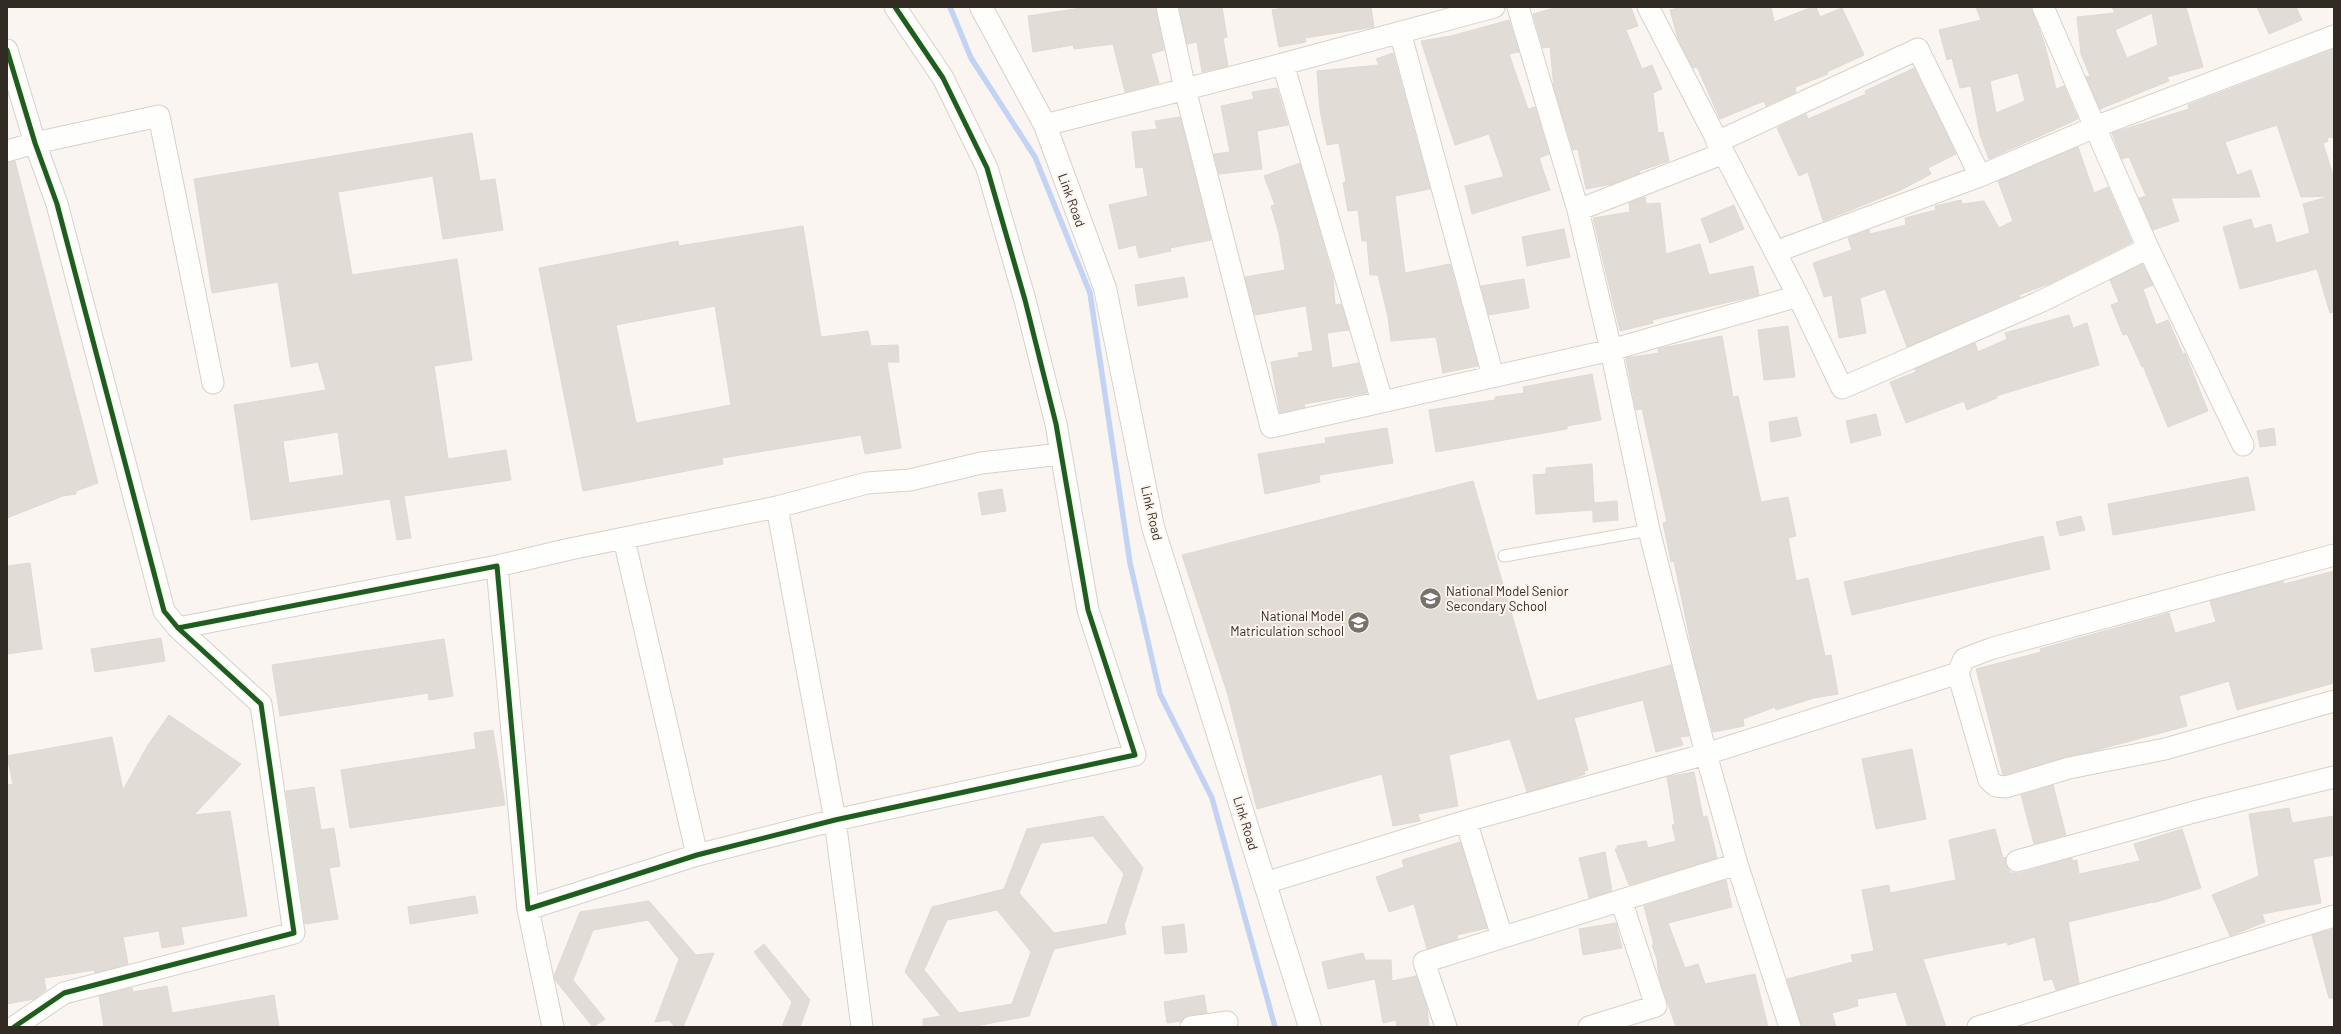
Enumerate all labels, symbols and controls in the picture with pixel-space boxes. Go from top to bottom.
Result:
street label: Link Road [1055,171,1089,229]
street label: Link Road [1138,484,1166,542]
place label: National Model Senior Secondary School [1446,583,1569,614]
school or university icon: National Model Senior Secondary School [1417,585,1443,611]
place label: National Model Matriculation school [1230,608,1344,639]
school or university icon: National Model Matriculation school [1346,610,1372,636]
street label: Link Road [1230,794,1262,852]

